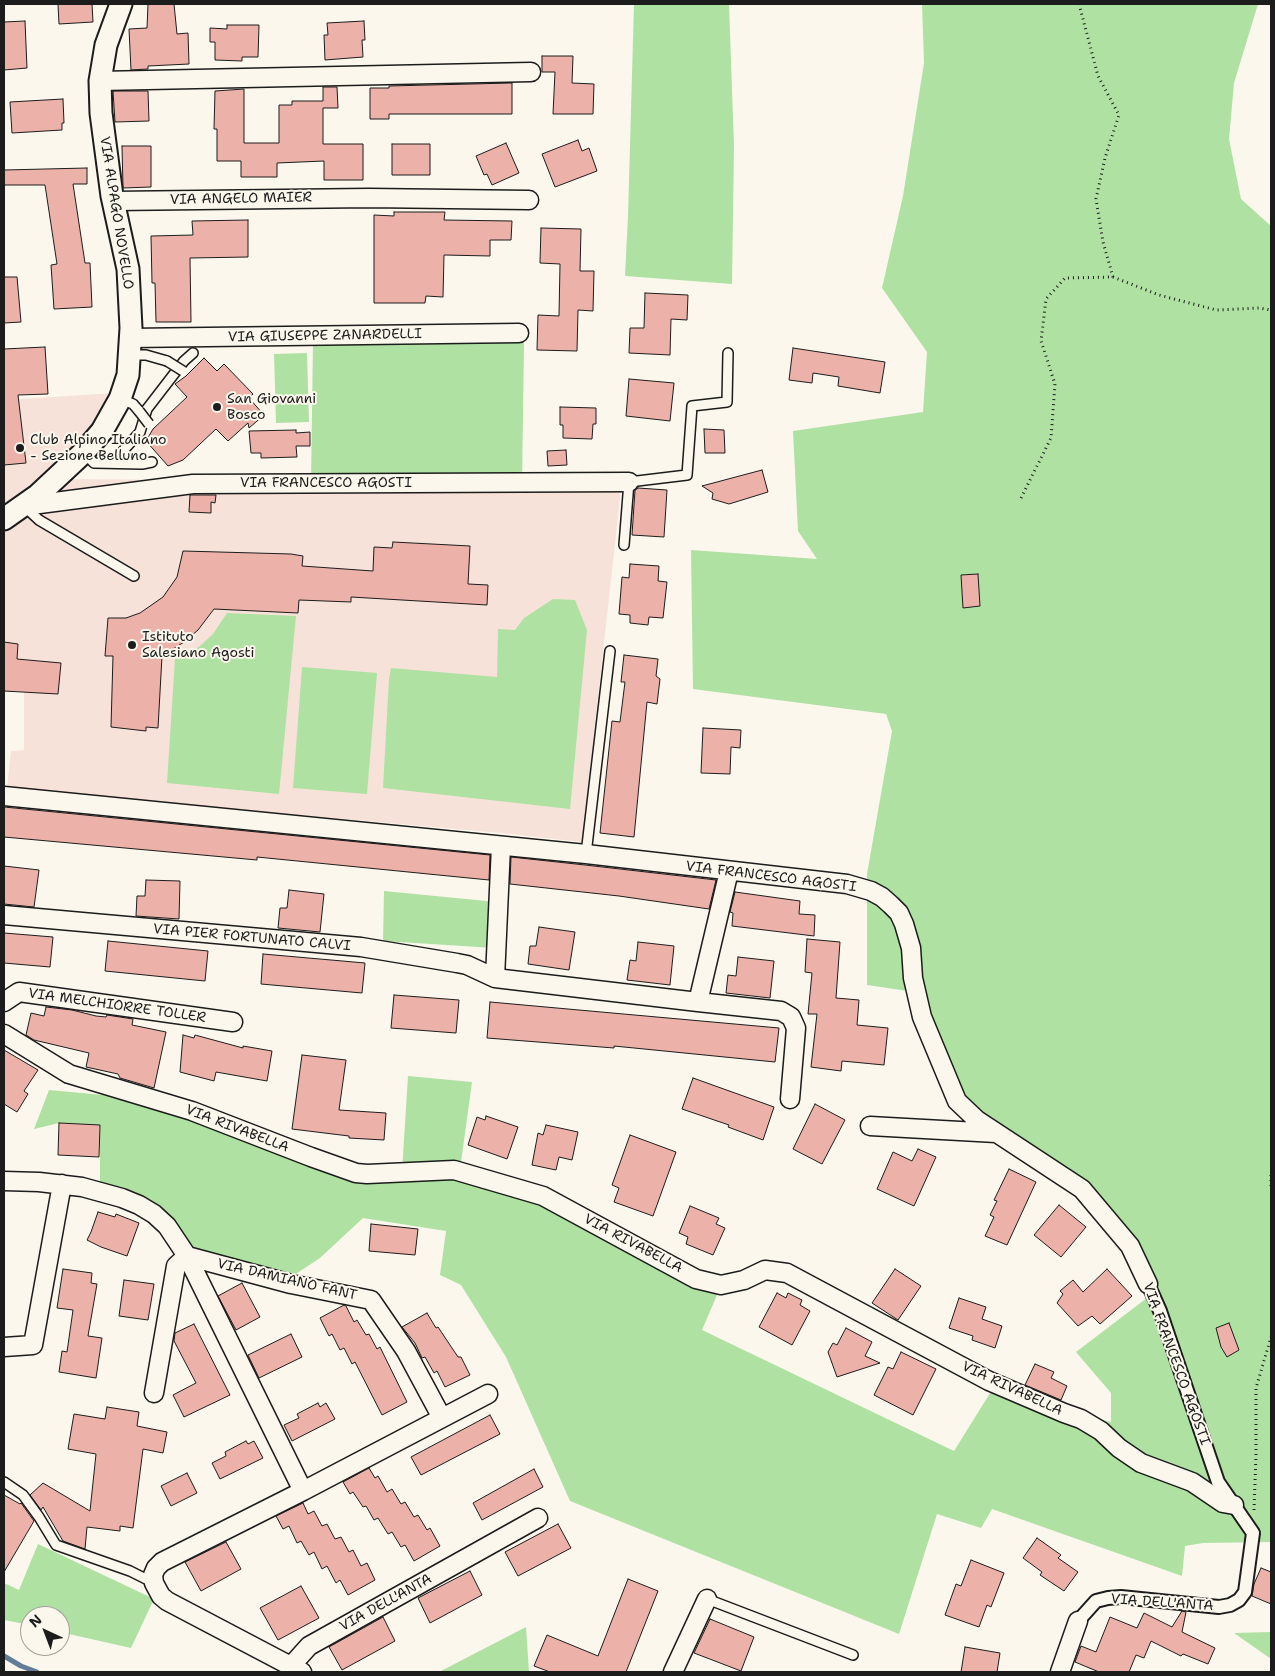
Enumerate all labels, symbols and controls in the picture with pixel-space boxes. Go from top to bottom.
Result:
street label: VIA ALPAGO NOVELLO [96,135,136,291]
street label: VIA ANGELO MAIER [170,189,312,209]
street label: VIA GIUSEPPE ZANARDELLI [228,326,422,346]
place label: San Giovanni Bosco [227,391,316,424]
marker: San Giovanni Bosco [211,401,223,413]
place label: Club Alpino Italiano - Sezione Belluno [30,432,167,464]
marker: Club Alpino Italiano - Sezione Belluno [14,442,26,454]
street label: VIA FRANCESCO AGOSTI [240,475,412,491]
place label: Istituto Salesiano Agosti [142,629,254,662]
marker: Istituto Salesiano Agosti [126,639,138,651]
street label: VIA FRANCESCO AGOSTI [685,858,857,896]
street label: VIA PIER FORTUNATO CALVI [152,921,352,955]
street label: VIA MELCHIORRE TOLLER [27,985,207,1027]
street label: VIA RIVABELLA [183,1102,291,1156]
street label: VIA RIVABELLA [581,1211,685,1277]
street label: VIA DAMIANO FANT [215,1256,359,1304]
street label: VIA FRANCESCO AGOSTI [1139,1280,1213,1448]
street label: VIA RIVABELLA [959,1358,1065,1420]
street label: VIA DELL'ANTA [337,1571,435,1635]
street label: VIA DELL'ANTA [1110,1591,1214,1615]
north arrow [20,1606,70,1656]
text: N [25,1610,46,1631]

